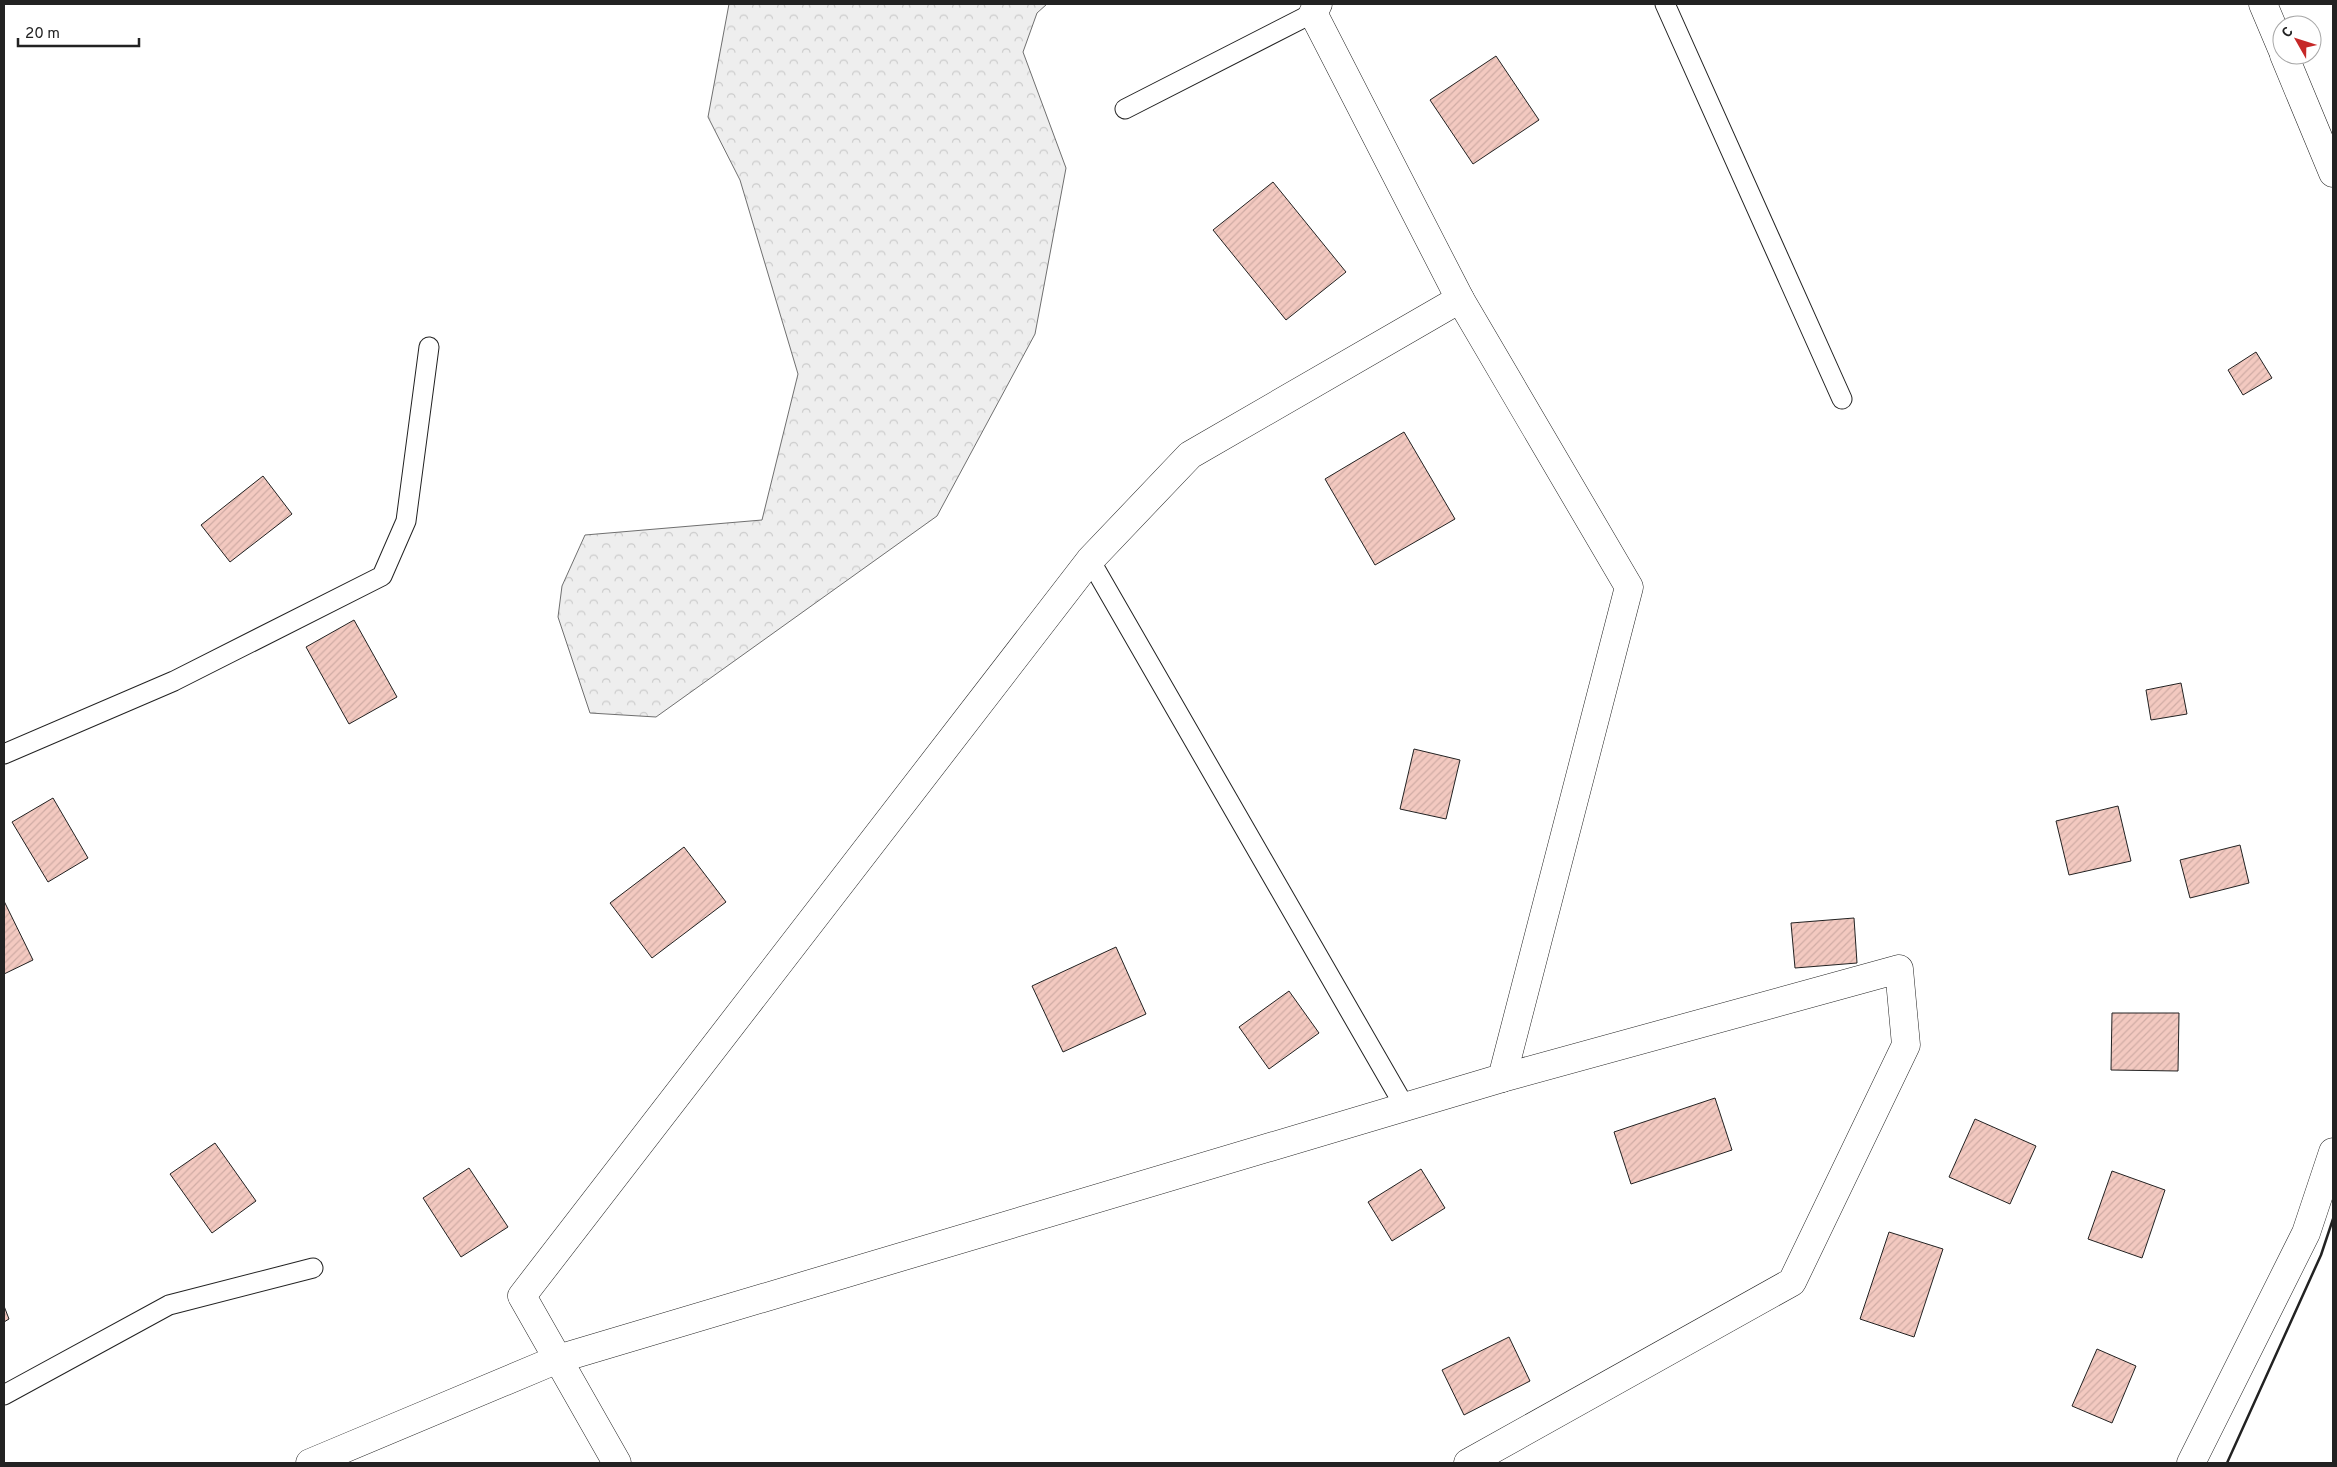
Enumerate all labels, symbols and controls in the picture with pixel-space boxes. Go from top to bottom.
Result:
scale bar [18,15,139,47]
north arrow [2272,15,2322,65]
text: С [2279,24,2298,42]
text: 20 m [25,25,60,44]

